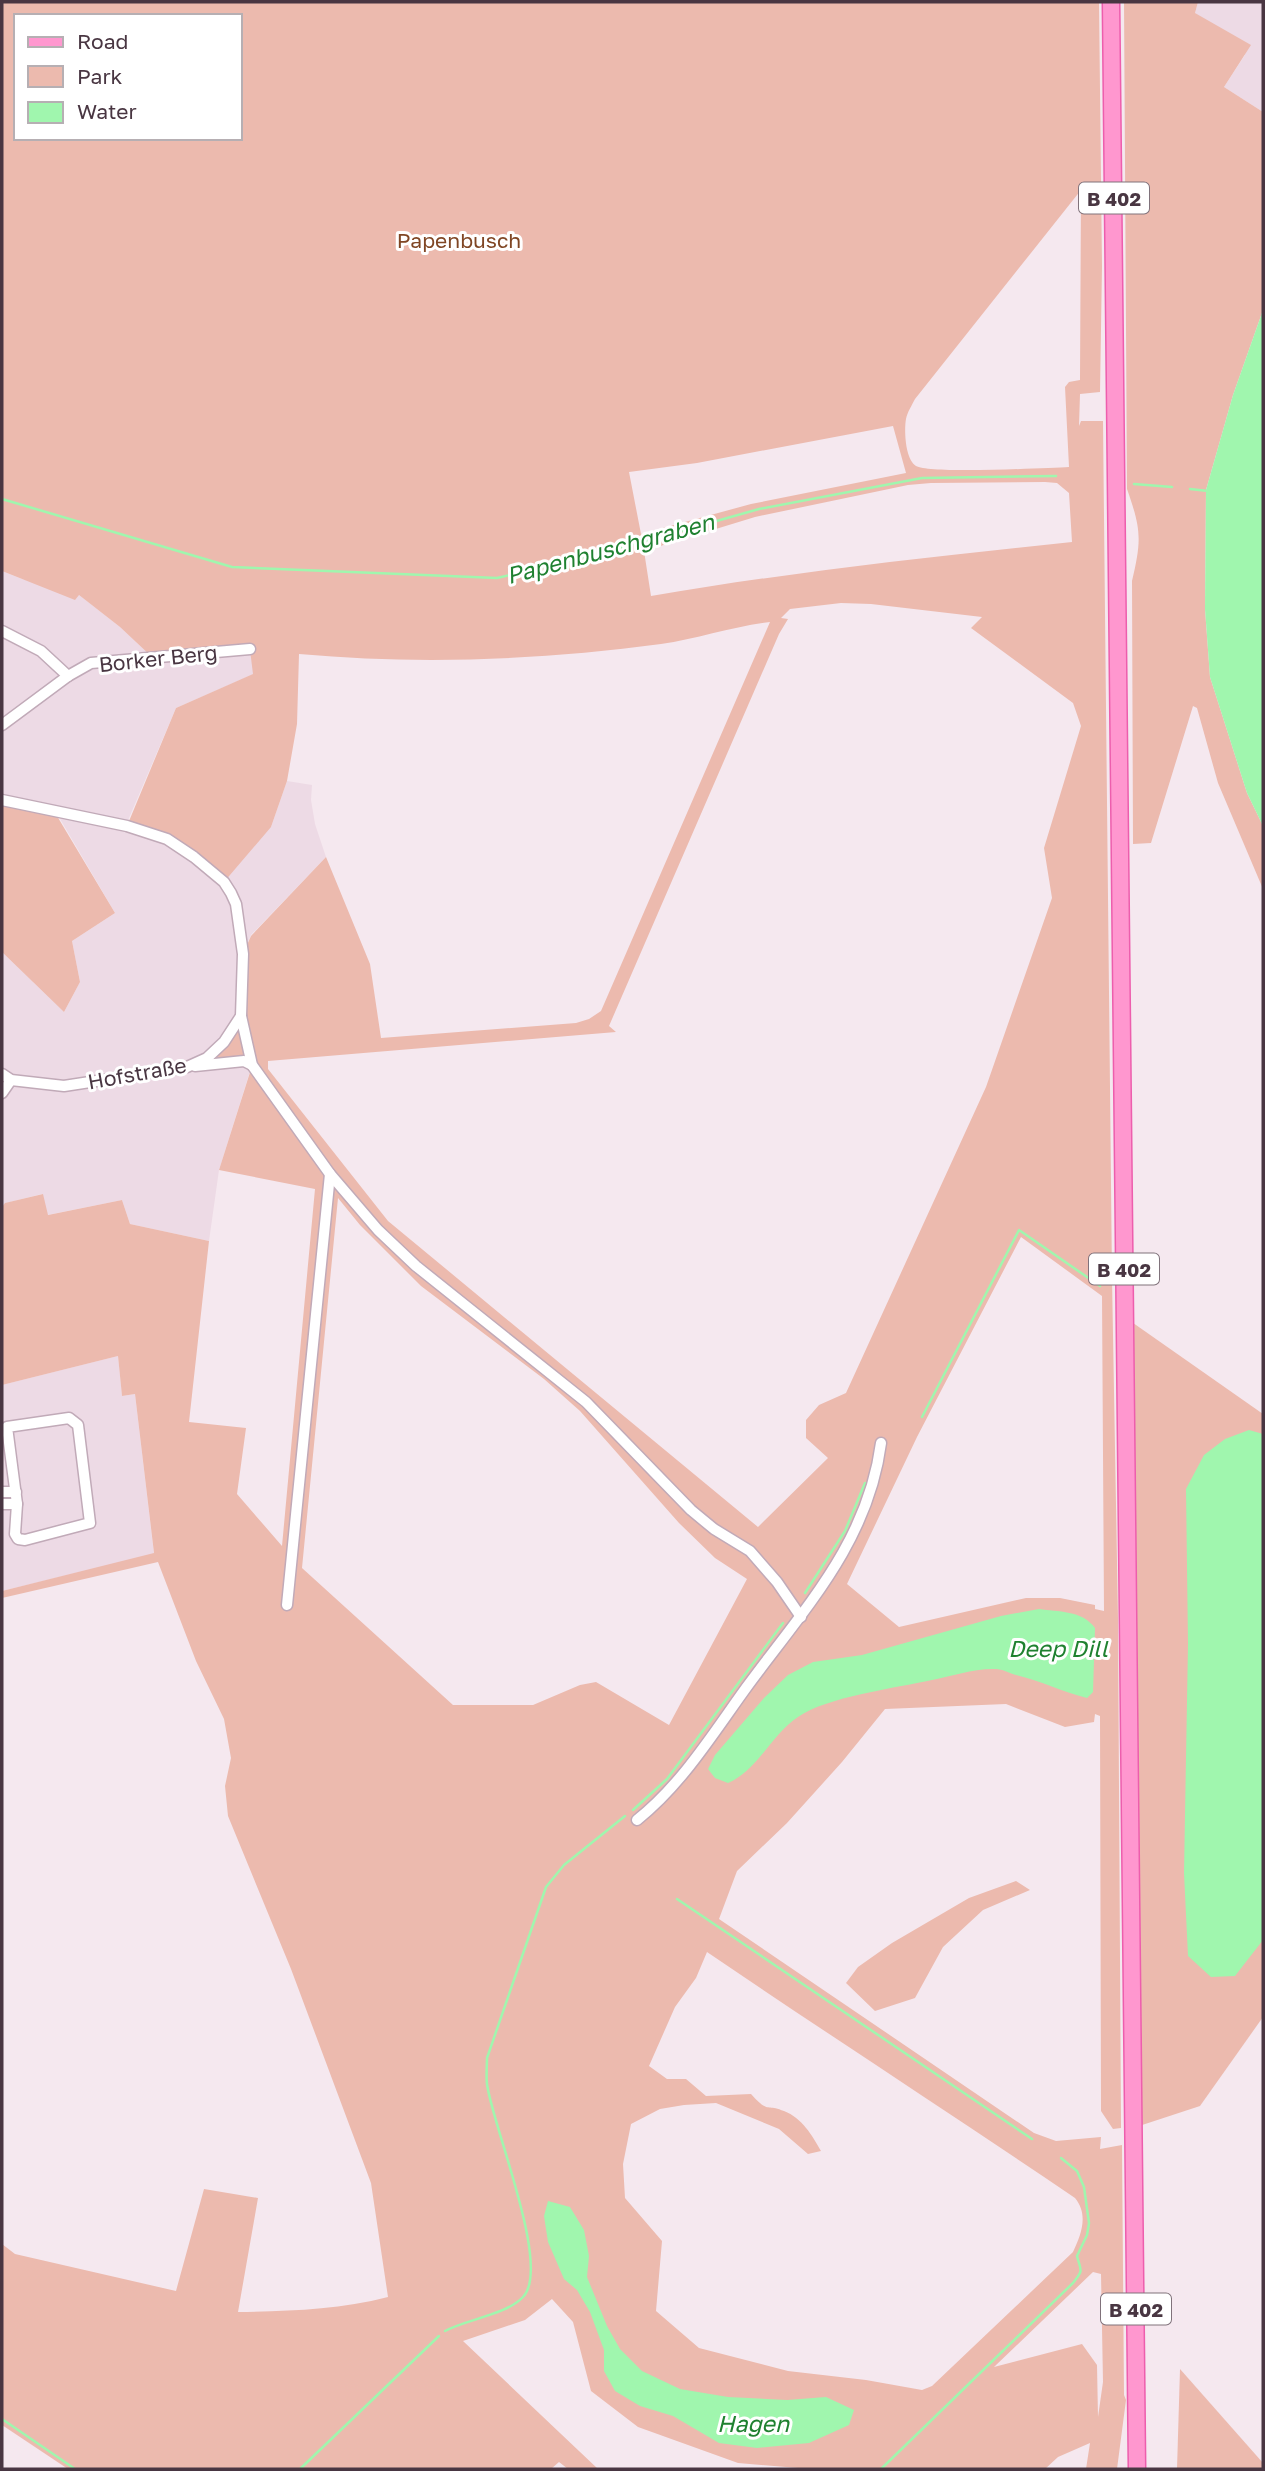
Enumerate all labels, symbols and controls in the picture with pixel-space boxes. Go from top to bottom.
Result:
legend [14,14,242,140]
text: Road [77,28,128,54]
text: Park [77,63,123,89]
text: Water [77,98,137,124]
road number: B 402 [1079,182,1149,214]
park label: Papenbusch [397,227,521,253]
water label: Papenbuschgraben [503,507,718,589]
street label: Borker Berg [97,639,219,677]
street label: Hofstraße [86,1052,188,1094]
road number: B 402 [1089,1254,1159,1284]
water label: Deep Dill [1008,1634,1109,1662]
road number: B 402 [1101,2294,1171,2324]
water label: Hagen [717,2409,790,2437]

